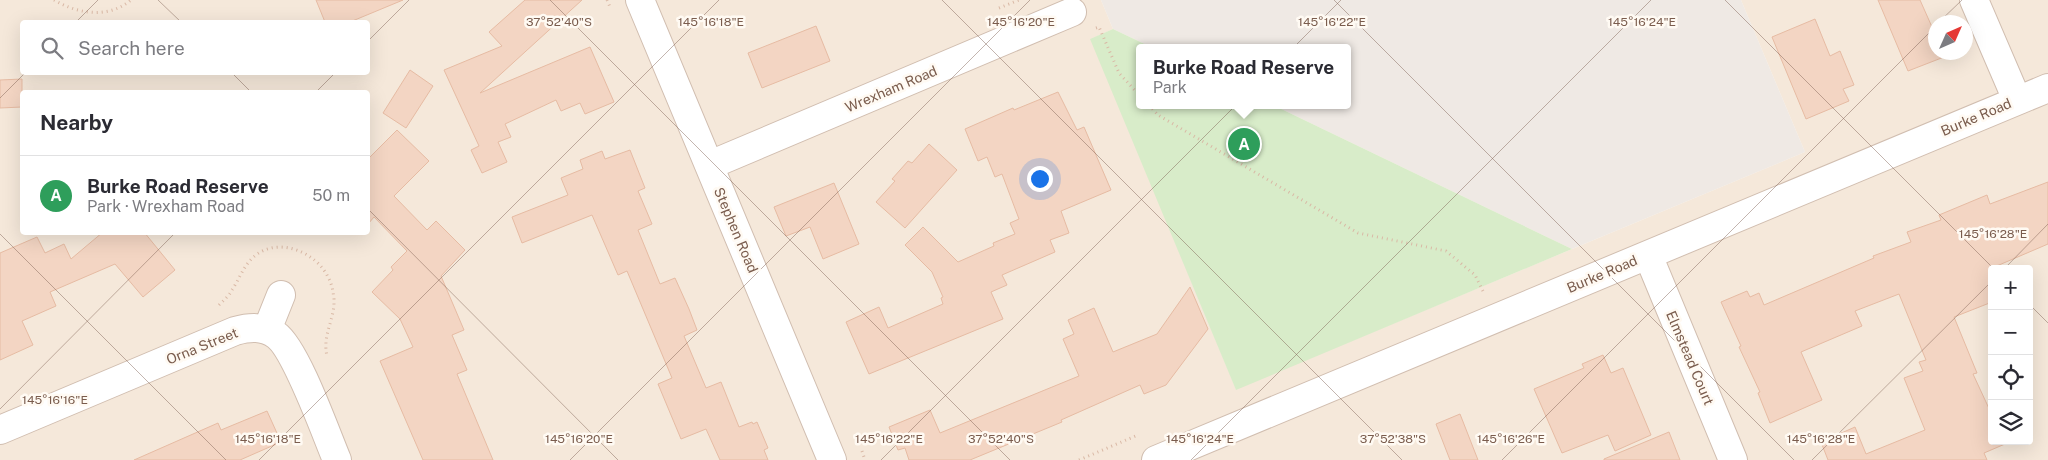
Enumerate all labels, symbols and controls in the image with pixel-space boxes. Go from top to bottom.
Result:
text: 37°52'40"S [526,15,592,29]
text: 145°16'18"E [678,15,744,29]
text: 145°16'20"E [987,15,1055,29]
text: 145°16'22"E [1298,15,1366,29]
text: 145°16'24"E [1608,15,1676,29]
north arrow [1928,15,1973,60]
search box [20,20,370,75]
icon: search [38,34,66,62]
text: Search here [78,37,185,59]
popup [1136,44,1351,109]
text: Burke Road Reserve [1153,56,1334,78]
street label: Wrexham Road [843,62,939,116]
text: Park [1153,78,1187,97]
street label: Burke Road [1938,95,2014,139]
text: Nearby [40,110,113,135]
pin: A [1228,125,1260,163]
your location [1027,166,1053,192]
text: Burke Road Reserve [87,175,269,197]
street label: Stephen Road [711,185,761,275]
text: A [50,186,62,205]
text: 50 m [312,186,350,205]
text: Park · Wrexham Road [87,197,245,216]
text: 145°16'28"E [1959,227,2027,241]
street label: Burke Road [1564,252,1640,296]
map controls [1988,265,2033,445]
button: + [1988,265,2033,310]
street label: Elmstead Court [1663,309,1717,407]
button: − [1988,310,2033,355]
street label: Orna Street [164,324,240,368]
button: locate [1988,355,2033,400]
text: 145°16'16"E [22,393,88,407]
button: layers [1988,400,2033,445]
text: 145°16'18"E [235,432,301,446]
text: 145°16'20"E [545,432,613,446]
text: 145°16'22"E [855,432,923,446]
text: 37°52'40"S [968,432,1034,446]
text: 145°16'24"E [1166,432,1234,446]
text: 37°52'38"S [1360,432,1426,446]
text: 145°16'26"E [1477,432,1545,446]
text: 145°16'28"E [1787,432,1855,446]

